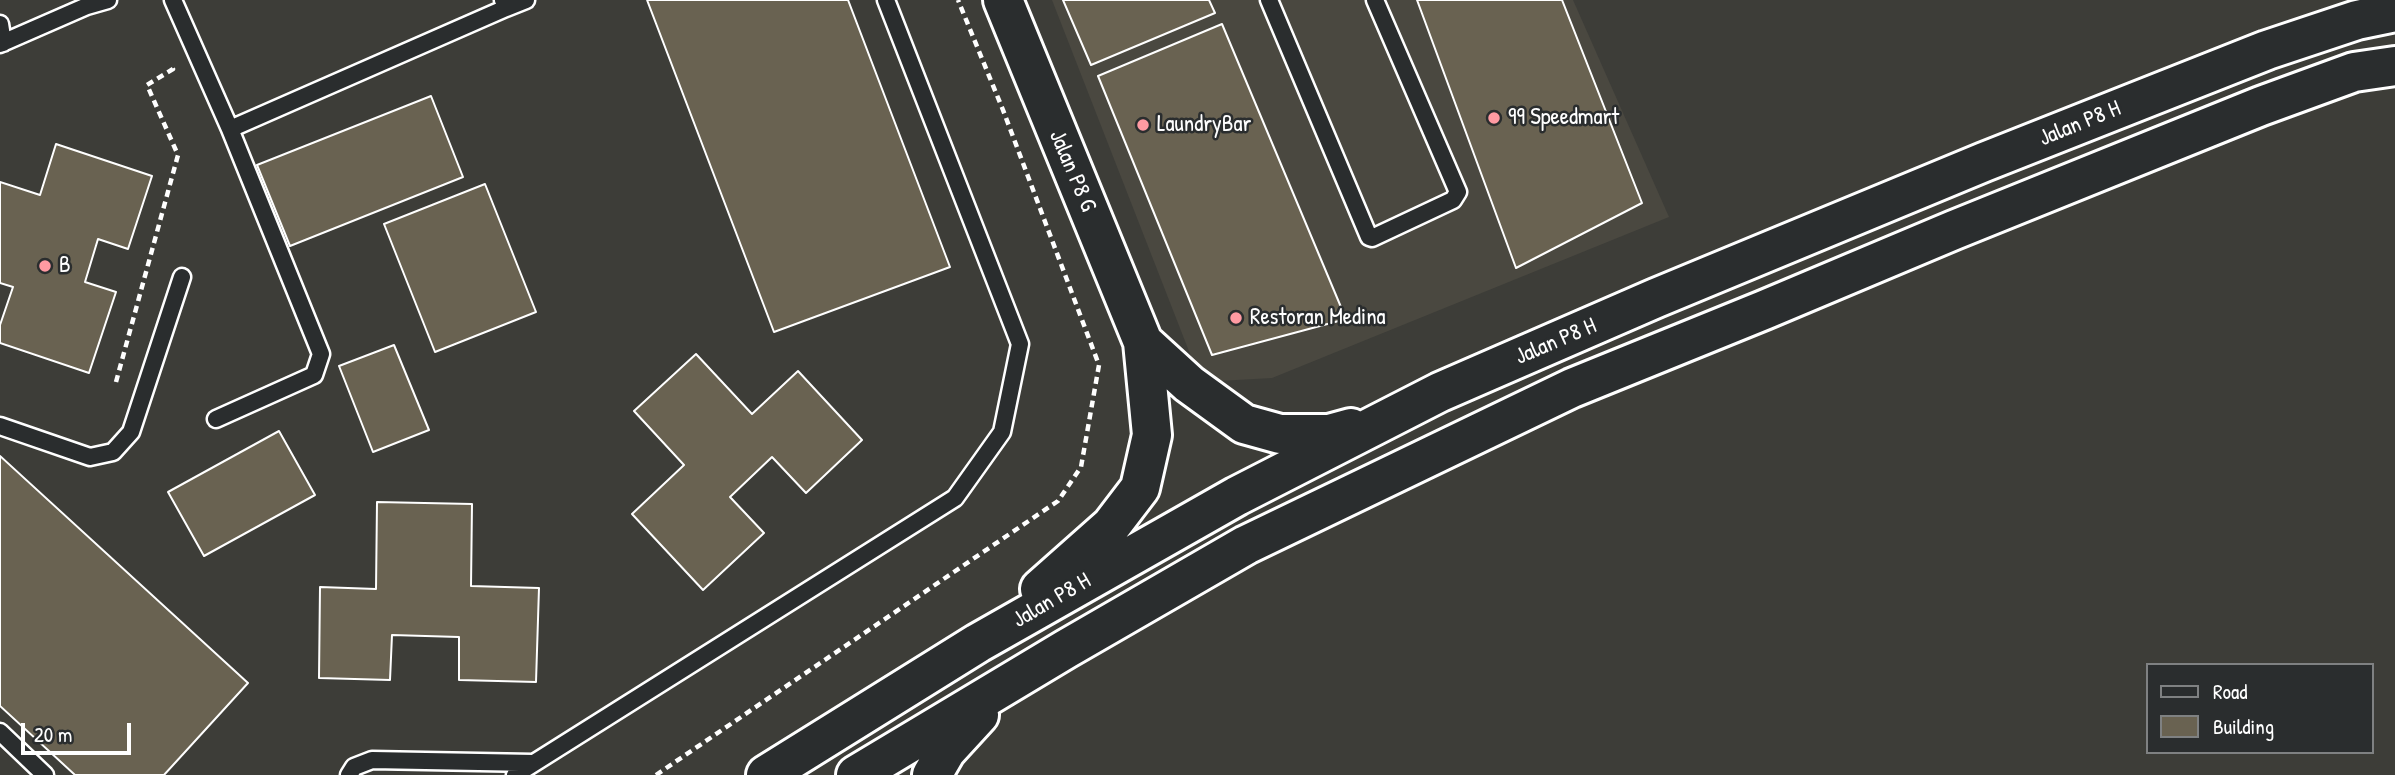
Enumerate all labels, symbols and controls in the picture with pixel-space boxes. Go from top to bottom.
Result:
street label: Jalan P8 H [2035,95,2125,153]
place label: 99 Speedmart [1508,104,1619,132]
marker: 99 Speedmart [1486,110,1502,126]
place label: LaundryBar [1157,111,1251,139]
marker: LaundryBar [1135,117,1151,133]
street label: Jalan P8 G [1043,126,1101,216]
place label: B [59,252,71,280]
marker: B [37,258,53,274]
place label: Restoran Medina [1250,304,1386,332]
marker: Restoran Medina [1228,310,1244,326]
street label: Jalan P8 H [1511,313,1601,371]
street label: Jalan P8 H [1008,568,1096,634]
legend [2146,663,2374,754]
text: Road [2213,677,2247,706]
scale bar [24,708,135,752]
text: Building [2213,712,2274,741]
text: 20 m [34,720,72,749]

